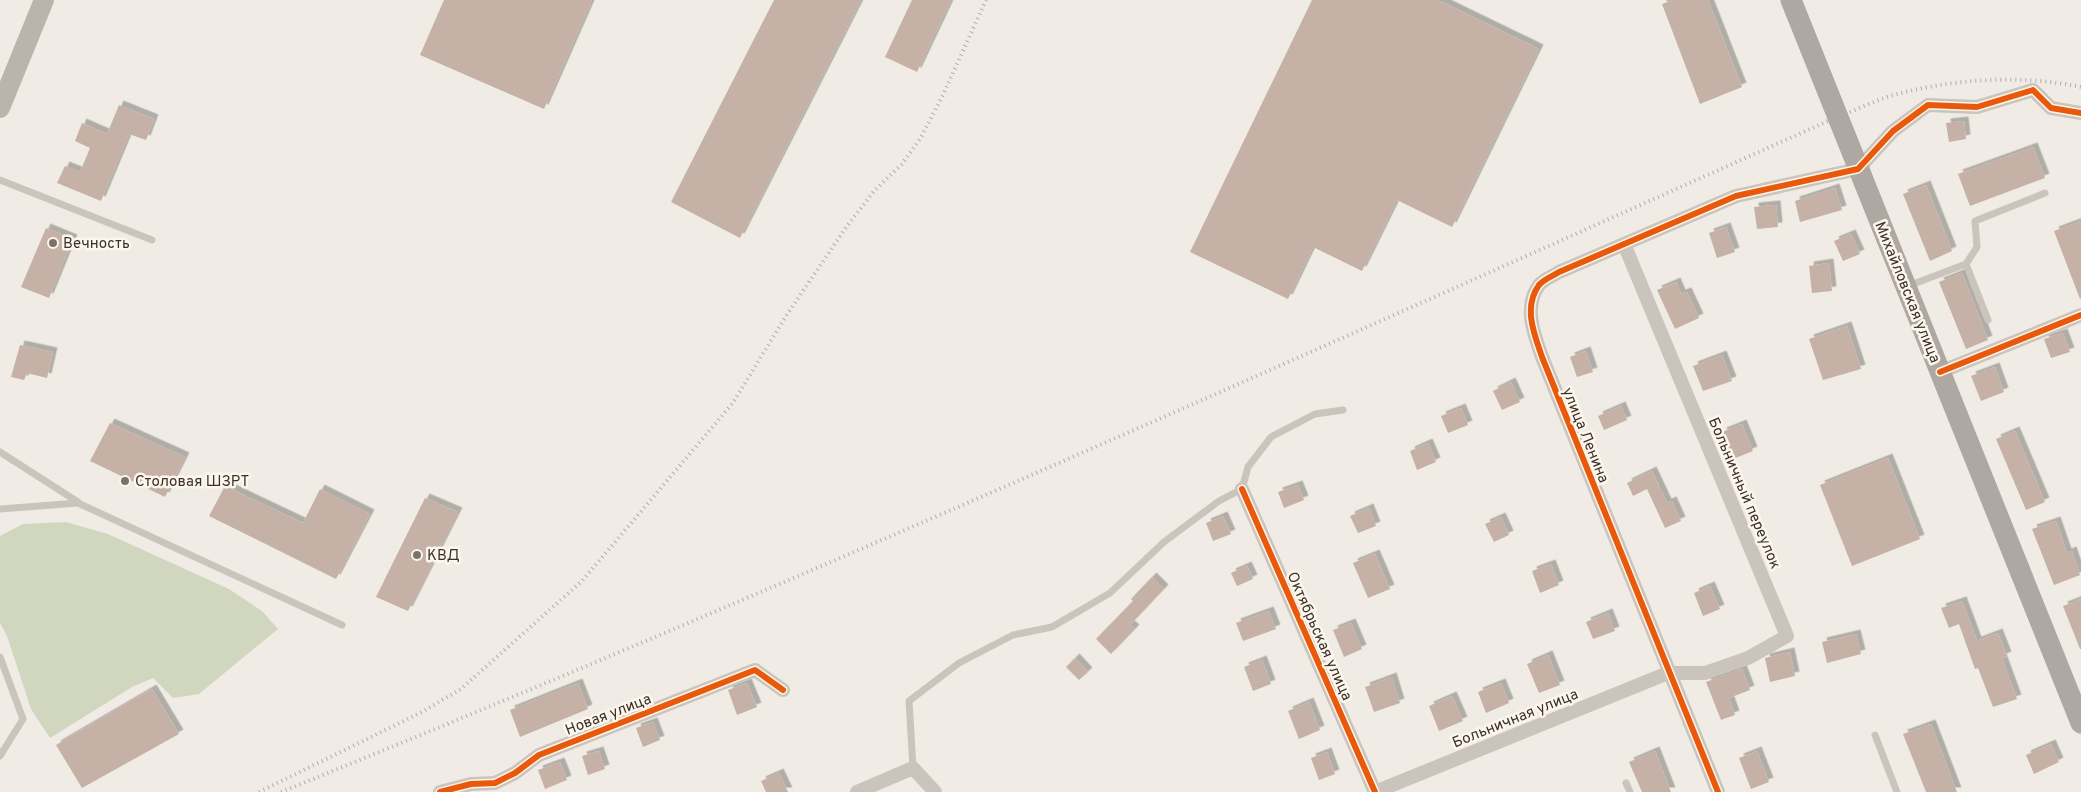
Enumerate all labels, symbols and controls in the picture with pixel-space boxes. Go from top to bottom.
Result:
street label: Михайловская улица [1870,219,1944,366]
place label: Вечность [63,235,130,254]
marker: Вечность [47,237,59,249]
street label: улица Ленина [1557,385,1612,486]
street label: Больничный переулок [1703,415,1784,572]
place label: Столовая ШЗРТ [135,473,249,492]
marker: Столовая ШЗРТ [119,475,131,487]
place label: КВД [427,547,460,566]
marker: КВД [411,549,423,561]
street label: Октябрьская улица [1282,569,1356,704]
street label: Больничная улица [1450,685,1581,753]
street label: Новая улица [563,690,654,740]

